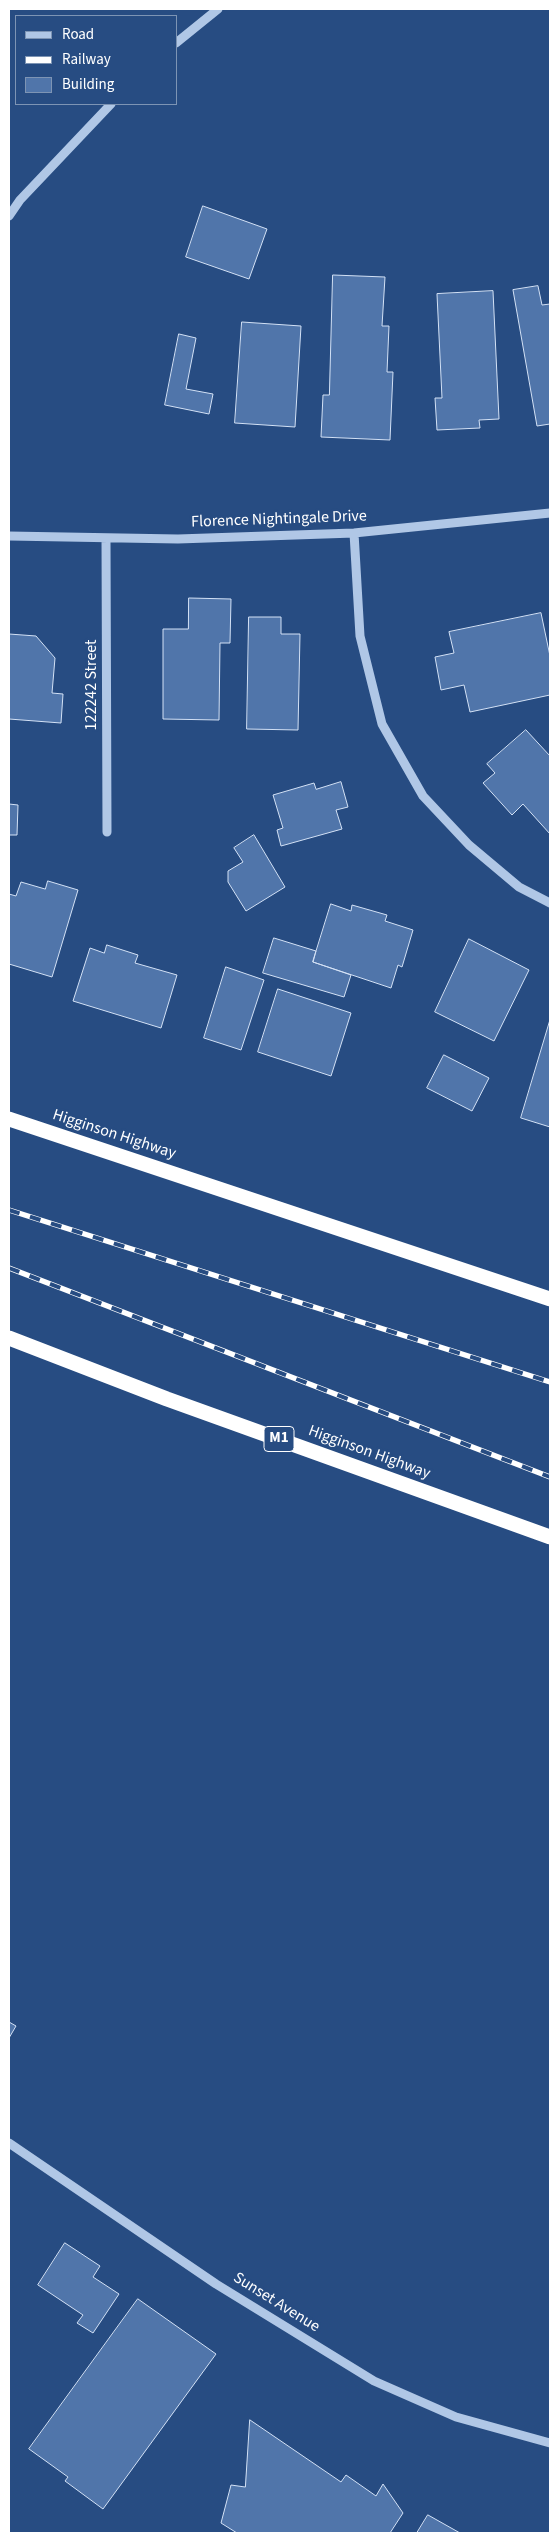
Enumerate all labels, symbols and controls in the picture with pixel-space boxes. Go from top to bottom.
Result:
legend [15,15,178,105]
text: Road [62,24,94,45]
text: Railway [62,49,111,70]
text: Building [62,74,114,95]
street label: Florence Nightingale Drive [191,507,367,533]
street label: 122242 Street [82,640,102,730]
street label: Higginson Highway [50,1106,178,1164]
street label: Higginson Highway [305,1422,433,1484]
road number: M1 [264,1426,294,1452]
street label: Sunset Avenue [229,2269,323,2337]

